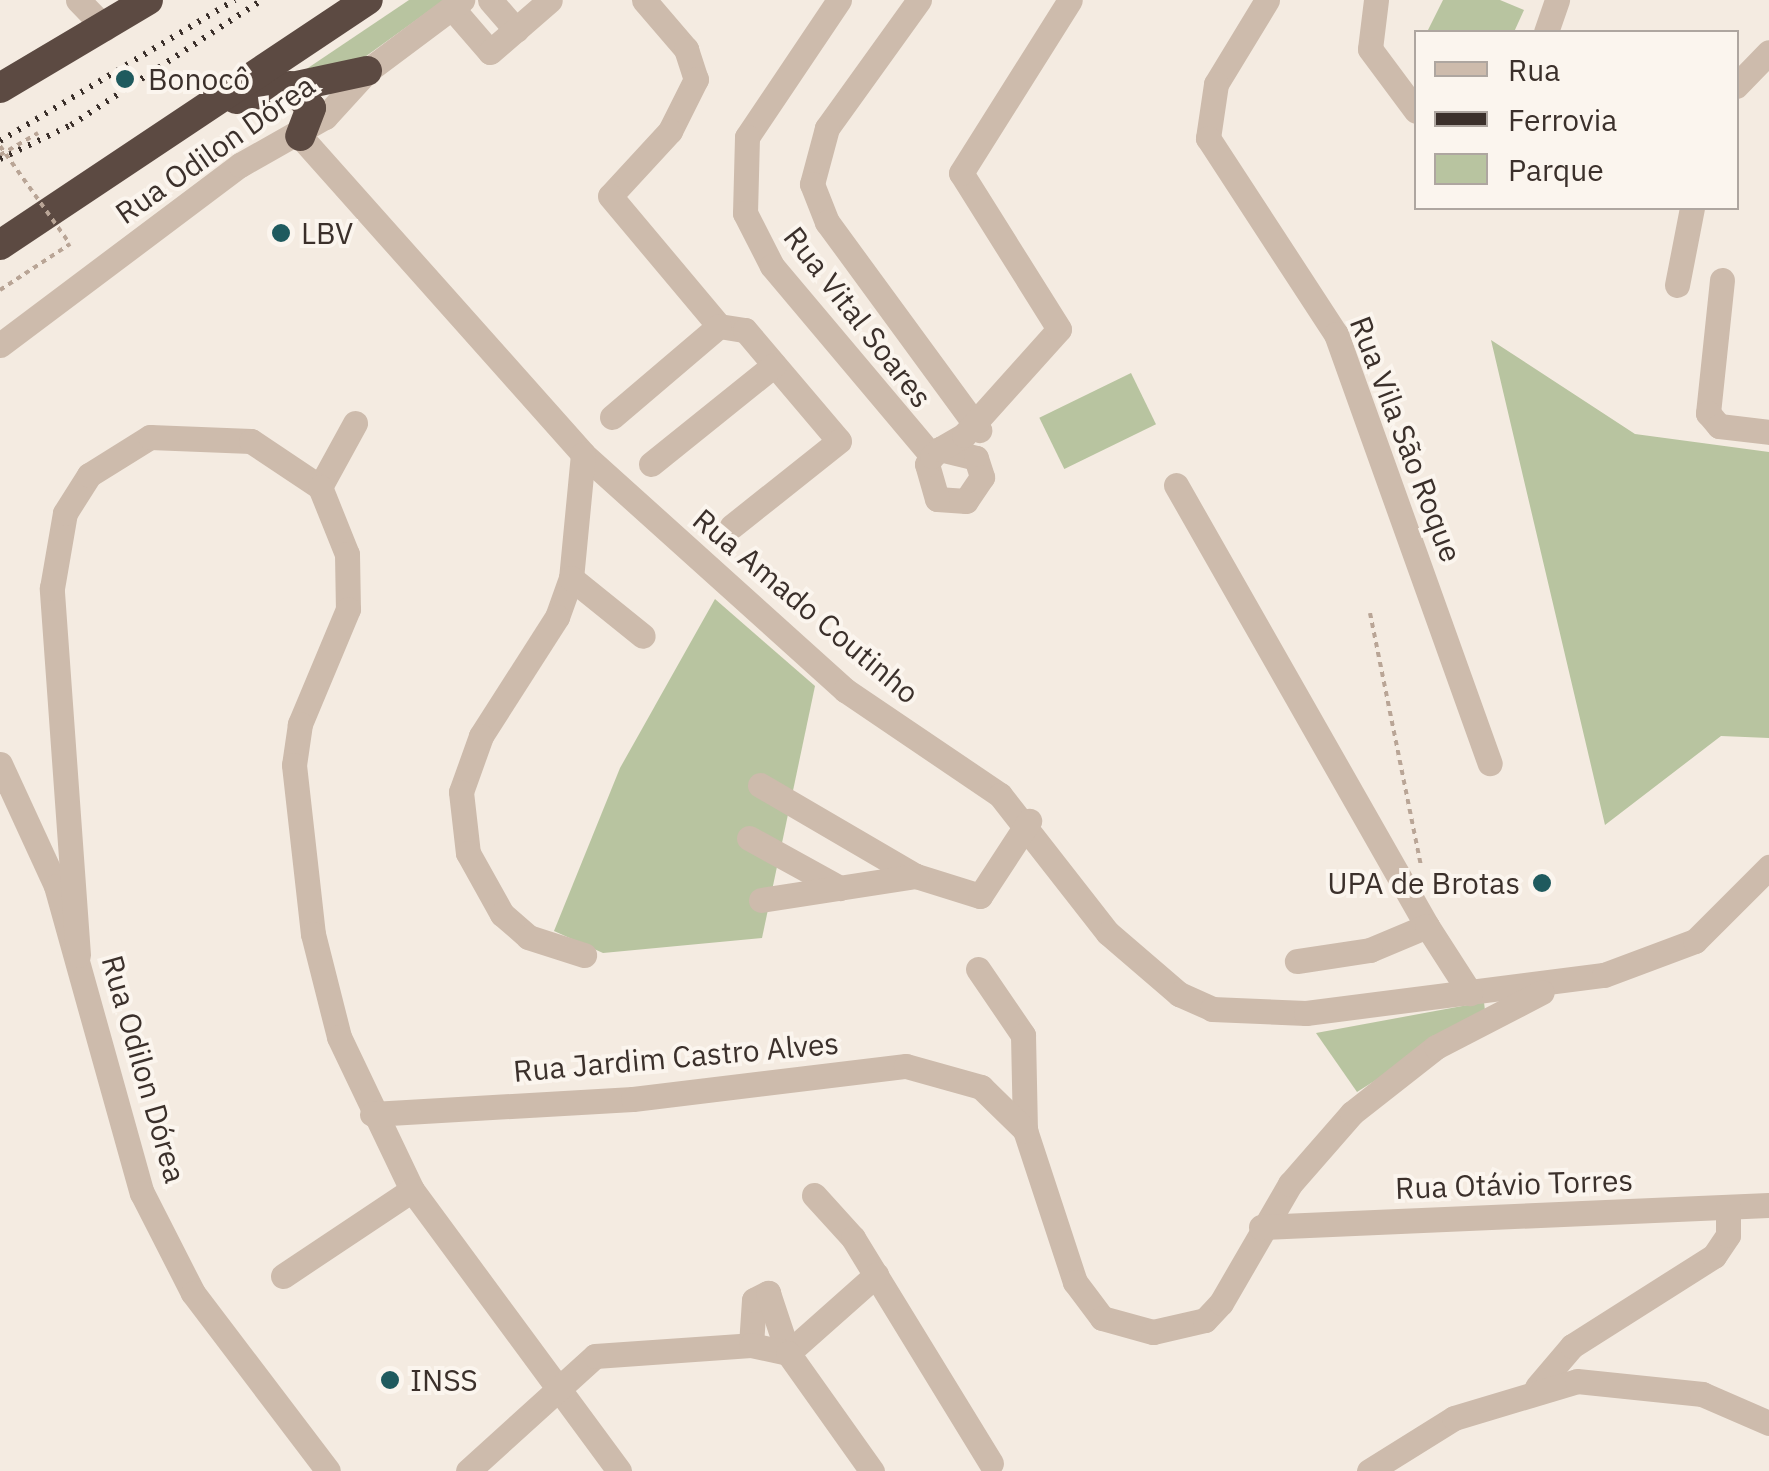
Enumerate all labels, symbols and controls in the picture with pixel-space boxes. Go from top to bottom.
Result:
legend [1414,30,1739,210]
text: Rua [1508,50,1560,89]
place label: Bonocô [148,61,250,97]
marker: Bonocô [112,66,138,92]
street label: Rua Odilon Dórea [108,67,322,231]
text: Ferrovia [1508,100,1617,139]
text: Parque [1508,150,1604,189]
place label: LBV [301,215,353,251]
street label: Rua Vital Soares [776,220,940,414]
marker: LBV [270,222,292,244]
street label: Rua Vila São Roque [1343,311,1469,567]
street label: Rua Amado Coutinho [686,501,926,711]
place label: UPA de Brotas [1327,865,1520,901]
marker: UPA de Brotas [1529,870,1555,896]
street label: Rua Odilon Dórea [94,951,194,1187]
street label: Rua Jardim Castro Alves [512,1025,840,1089]
street label: Rua Otávio Torres [1394,1162,1634,1206]
place label: INSS [410,1362,478,1398]
marker: INSS [379,1369,401,1391]

